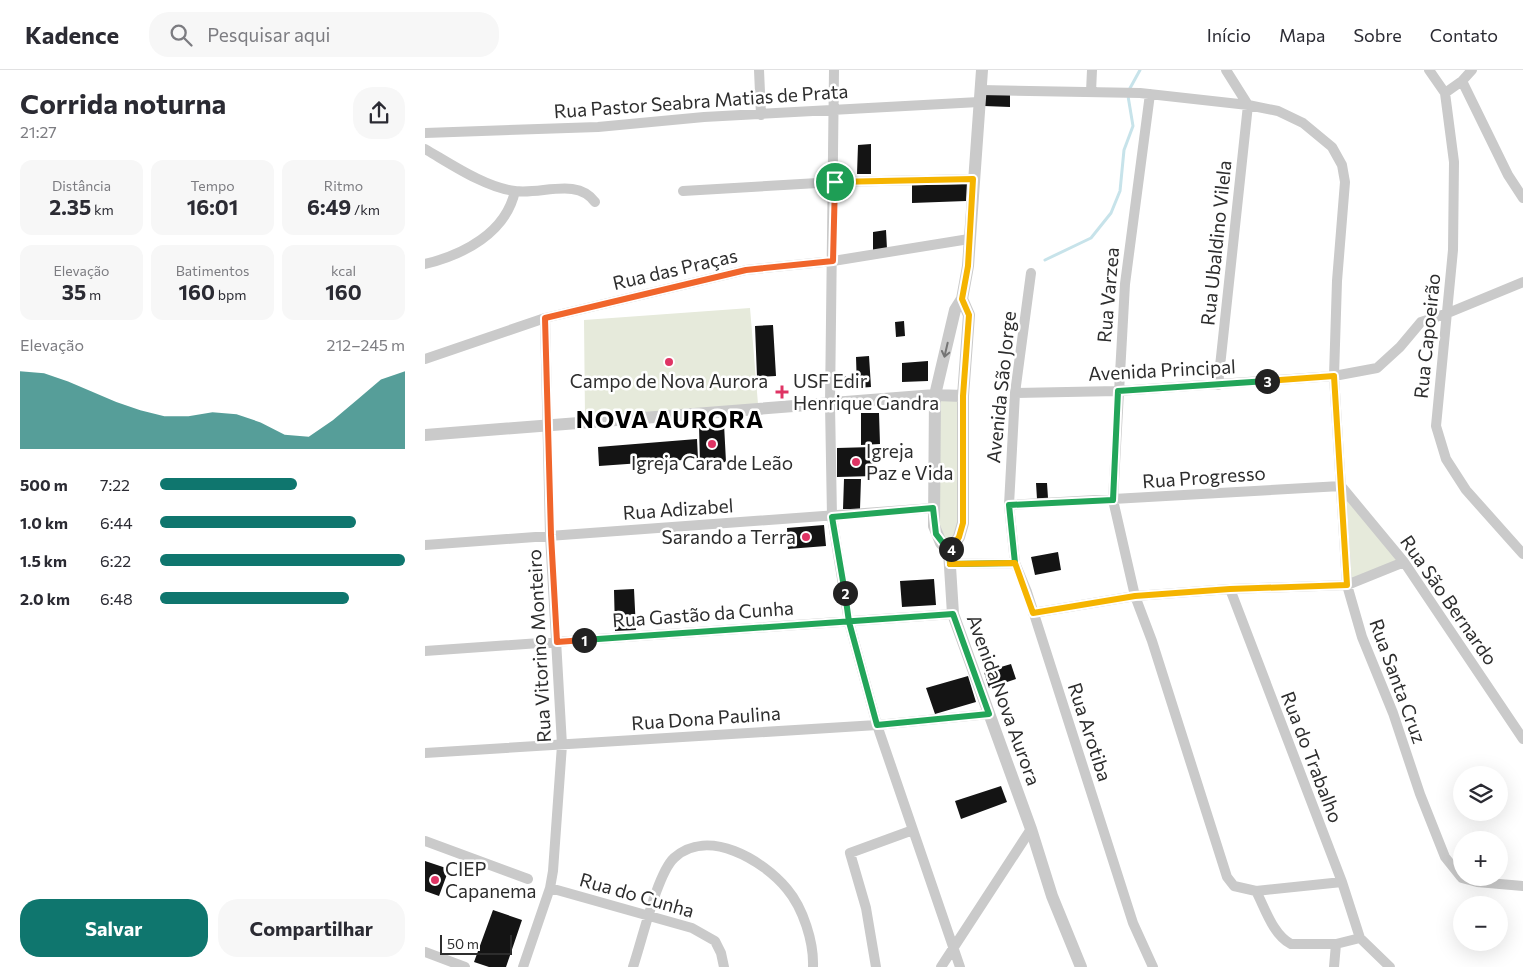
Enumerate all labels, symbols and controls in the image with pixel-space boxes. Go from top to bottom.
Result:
search box [149,12,499,57]
text: Kadence [25,20,119,49]
icon: search [167,21,195,49]
text: Pesquisar aqui [207,23,330,46]
text: Início [1207,24,1251,46]
text: Mapa [1279,24,1325,46]
text: Sobre [1353,24,1402,46]
text: Contato [1430,24,1498,46]
street label: Rua Pastor Seabra Matias de Prata [553,79,849,122]
text: Corrida noturna [20,86,226,120]
button: share [353,87,405,139]
text: 21:27 [20,122,57,141]
street label: Rua Ubaldino Vilela [1195,159,1236,327]
pin [814,161,856,203]
icon: arrive [821,168,849,196]
text: Distância [52,177,111,194]
text: Tempo [190,177,235,194]
text: Ritmo [324,177,363,194]
text: 2.35 [49,194,91,219]
text: 16:01 [187,194,238,219]
text: 6:49 [307,194,351,219]
text: km [91,201,114,218]
text: /km [351,201,380,218]
street label: Rua das Praças [610,243,739,294]
street label: Rua Varzea [1092,246,1123,344]
text: Elevação [54,262,109,279]
text: Batimentos [176,262,249,279]
text: kcal [331,262,356,279]
street label: Rua Capoeirão [1408,272,1445,400]
text: 35 [62,279,86,304]
text: 160 [179,279,215,304]
text: 160 [325,279,362,304]
text: m [86,286,101,303]
text: bpm [215,286,246,303]
street label: Avenida São Jorge [981,310,1020,464]
text: Elevação [20,335,84,354]
text: 212–245 m [327,335,405,354]
one-way arrow [941,341,950,357]
street label: Avenida Principal [1088,354,1236,385]
marker: Campo de Nova Aurora [663,356,675,368]
pin: 3 [1255,368,1279,394]
place label: Campo de Nova Aurora [570,369,768,392]
place label: USF Edir Henrique Gandra [793,369,939,414]
text: 3 [1263,373,1272,390]
marker: USF Edir Henrique Gandra [775,385,789,399]
district label: NOVA AURORA [576,404,764,433]
marker: Igreja Cara de Leão [706,438,718,450]
place label: Igreja Paz e Vida [866,439,953,484]
place label: Igreja Cara de Leão [631,451,793,474]
marker: Igreja Paz e Vida [850,456,862,468]
street label: Rua Progresso [1142,461,1266,492]
text: 500 m [20,475,68,494]
text: 7:22 [100,475,130,494]
street label: Rua Adizabel [622,493,734,524]
text: 1.0 km [20,513,68,532]
text: 6:44 [100,513,133,532]
place label: Sarando a Terra [661,525,796,548]
street label: Rua São Bernardo [1396,530,1503,669]
marker: Sarando a Terra [800,531,812,543]
pin: 4 [939,536,963,562]
text: 4 [947,541,956,558]
street label: Rua Vitorino Monteiro [522,549,555,743]
text: 1.5 km [20,551,67,570]
text: 6:22 [100,551,131,570]
pin: 2 [833,580,857,606]
text: 2 [842,585,849,602]
text: 2.0 km [20,589,70,608]
text: 6:48 [100,589,133,608]
street label: Rua Gastão da Cunha [611,596,794,631]
street label: Avenida Nova Aurora [963,611,1046,788]
street label: Rua Santa Cruz [1365,615,1432,746]
pin: 1 [571,628,597,652]
text: 1 [581,632,588,649]
street label: Rua Arotiba [1064,680,1117,784]
street label: Rua do Trabalho [1277,688,1348,826]
street label: Rua Dona Paulina [631,701,781,734]
map controls [1453,766,1508,951]
button: layers [1453,766,1508,821]
button: + [1453,831,1508,886]
place label: CIEP Capanema [445,857,537,902]
street label: Rua do Cunha [577,867,697,922]
marker: CIEP Capanema [429,874,441,886]
button: − [1453,896,1508,951]
button: Salvar [20,899,208,957]
button: Compartilhar [218,899,405,957]
scale bar [440,932,513,955]
text: 50 m [447,935,479,952]

